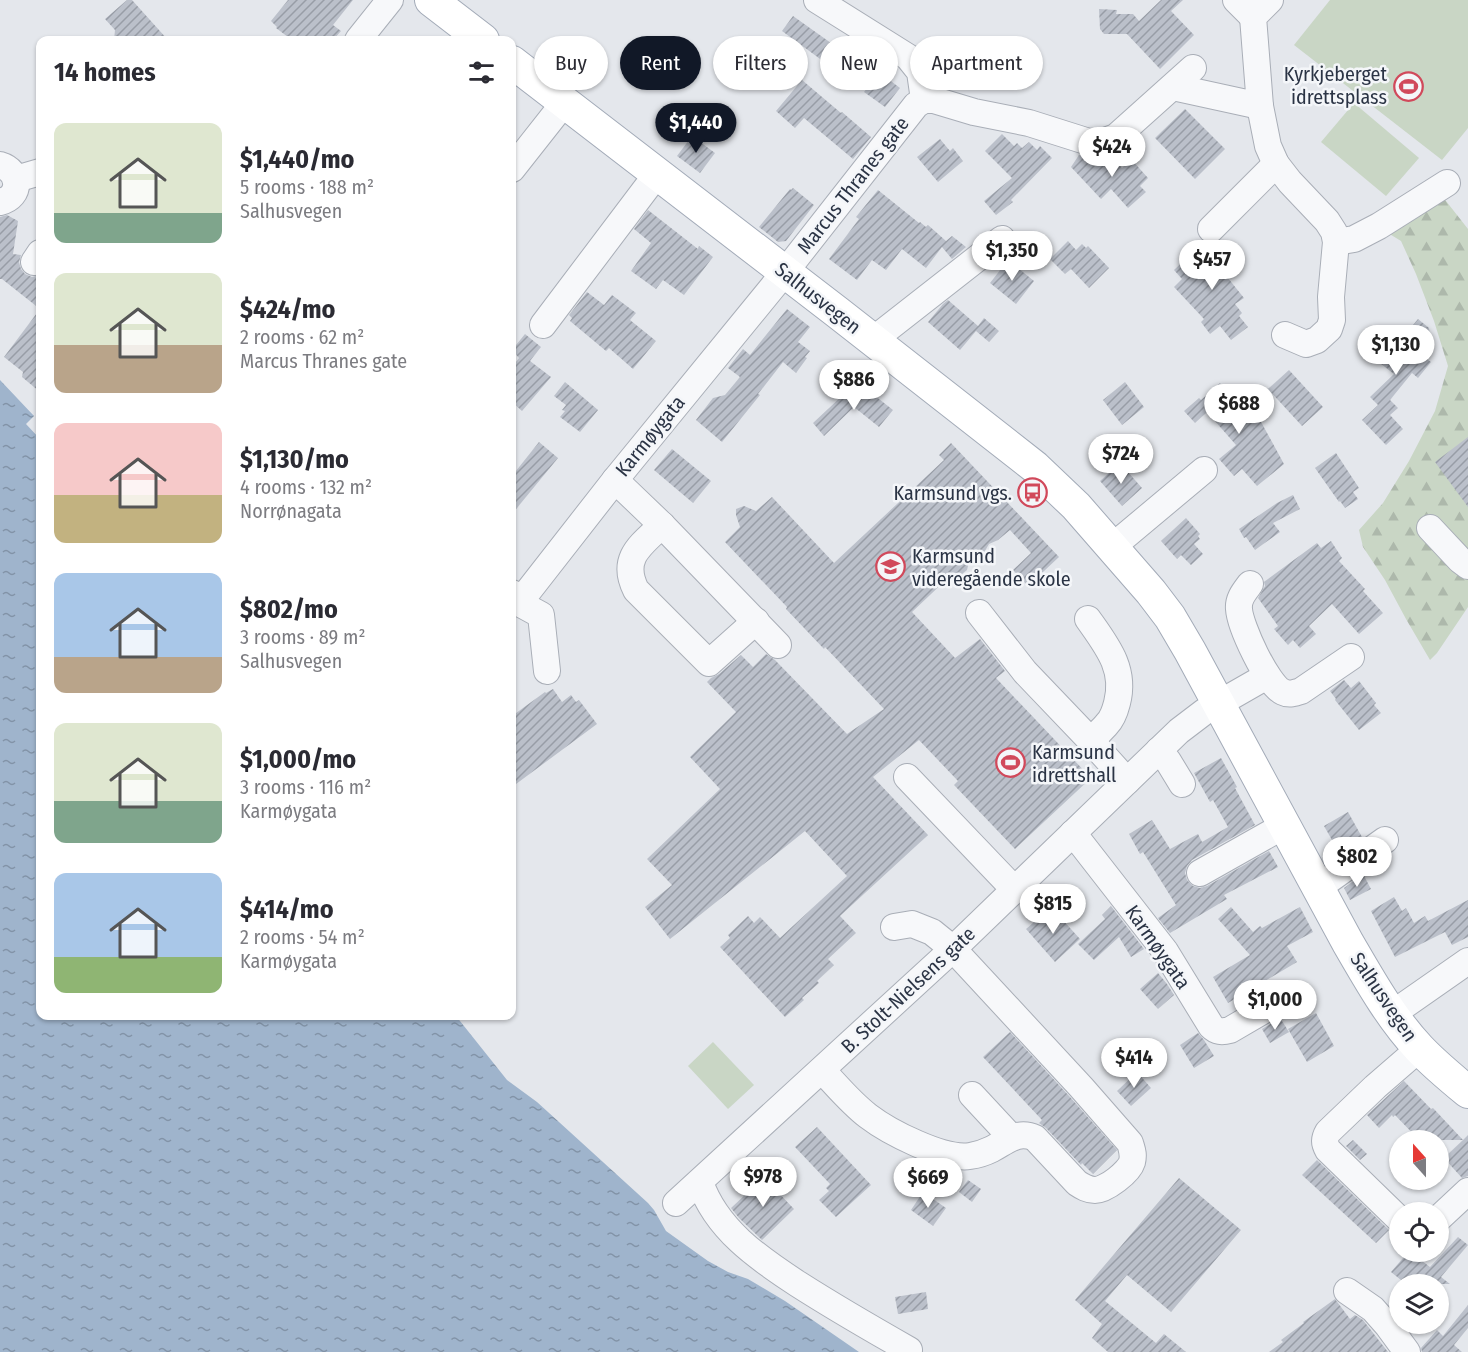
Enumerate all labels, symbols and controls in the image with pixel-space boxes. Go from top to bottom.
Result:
chip: Buy [534,36,608,90]
chip: Rent [620,36,701,90]
chip: Filters [713,36,808,90]
chip: New [820,36,898,90]
chip: Apartment [910,36,1043,90]
icon: filters [465,56,498,89]
text: 14 homes [54,57,156,88]
place label: Kyrkjeberget idrettsplass [1284,62,1387,109]
sports icon: Kyrkjeberget idrettsplass [1392,70,1424,102]
pin: $1,440 [647,103,745,154]
text: $1,440 [669,110,723,134]
street label: Marcus Thranes gate [792,112,914,258]
pin: $424 [1076,127,1148,178]
text: $424 [1092,134,1132,158]
text: $1,440/mo [240,144,354,175]
icon: home [102,147,174,219]
text: 5 rooms · 188 m² [240,175,374,199]
text: Salhusvegen [240,199,342,223]
pin: $1,350 [963,231,1061,282]
text: $1,350 [986,238,1038,262]
pin: $457 [1176,240,1248,291]
text: $457 [1193,247,1231,271]
street label: Salhusvegen [770,257,866,339]
text: $424/mo [240,294,336,325]
icon: home [102,297,174,369]
text: 2 rooms · 62 m² [240,325,364,349]
pin: $1,130 [1347,325,1445,376]
text: $1,130 [1371,332,1421,356]
text: Marcus Thranes gate [240,349,407,373]
pin: $886 [818,360,890,411]
text: $886 [833,367,875,391]
pin: $688 [1203,384,1275,435]
street label: Karmøygata [610,391,690,481]
text: $688 [1218,391,1260,415]
pin: $724 [1085,434,1157,485]
text: $724 [1102,441,1140,465]
text: $1,130/mo [240,444,349,475]
icon: home [102,447,174,519]
text: 4 rooms · 132 m² [240,475,372,499]
bus stop icon: Karmsund vgs. [1017,477,1049,509]
place label: Karmsund vgs. [894,481,1012,505]
text: Norrønagata [240,499,342,523]
place label: Karmsund videregående skole [912,544,1071,591]
school or university icon: Karmsund videregående skole [875,551,907,583]
text: $802/mo [240,594,338,625]
icon: home [102,597,174,669]
text: 3 rooms · 89 m² [240,625,365,649]
text: Salhusvegen [240,649,342,673]
place label: Karmsund idrettshall [1032,740,1116,787]
text: $1,000/mo [240,744,356,775]
icon: home [102,747,174,819]
sports icon: Karmsund idrettshall [995,747,1027,779]
text: 3 rooms · 116 m² [240,775,371,799]
text: Karmøygata [240,799,337,823]
pin: $802 [1321,837,1393,888]
text: $802 [1337,844,1377,868]
pin: $815 [1017,884,1089,935]
text: $815 [1034,891,1072,915]
text: $414/mo [240,894,334,925]
icon: home [102,897,174,969]
street label: Karmøygata [1120,900,1196,994]
street label: B. Stolt-Nielsens gate [836,922,980,1058]
text: 2 rooms · 54 m² [240,925,365,949]
street label: Salhusvegen [1345,948,1423,1046]
text: Karmøygata [240,949,337,973]
pin: $1,000 [1226,980,1324,1031]
text: $1,000 [1248,987,1302,1011]
pin: $414 [1098,1038,1170,1089]
text: $414 [1115,1045,1153,1069]
north arrow [1389,1130,1449,1190]
map controls [1389,1130,1449,1334]
pin: $978 [727,1157,799,1208]
pin: $669 [892,1158,964,1209]
text: $978 [744,1164,782,1188]
text: $669 [908,1165,948,1189]
button: locate [1389,1202,1449,1262]
button: layers [1389,1274,1449,1334]

